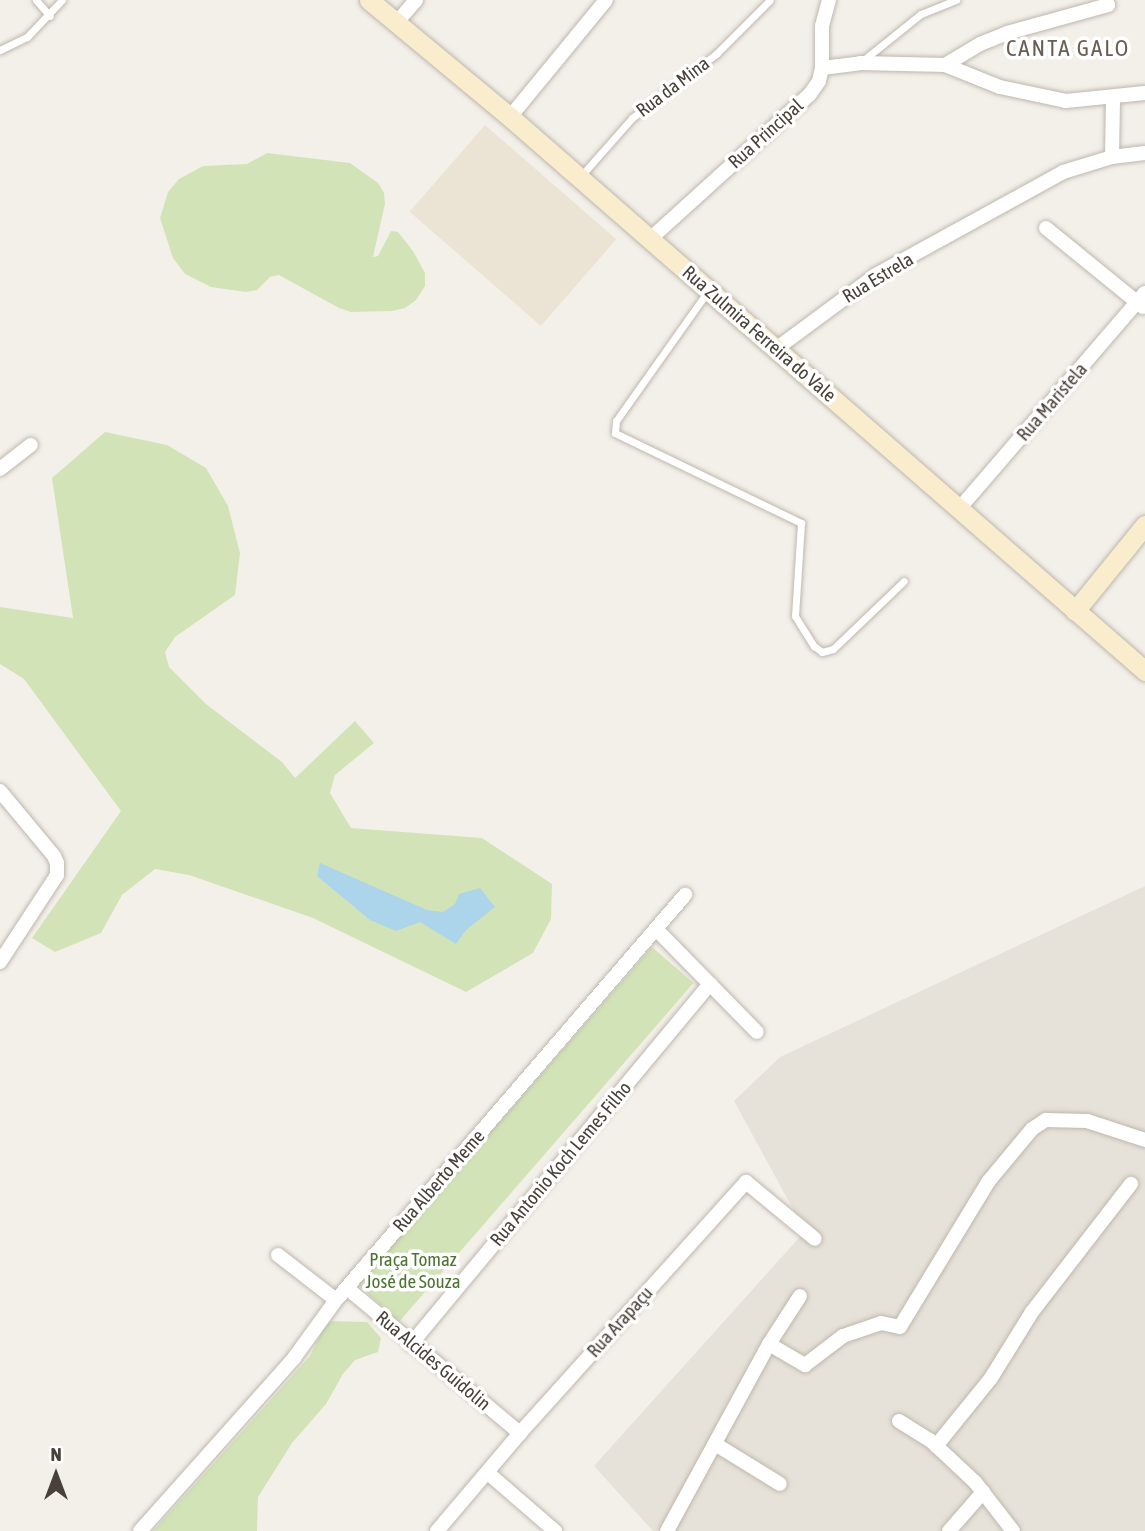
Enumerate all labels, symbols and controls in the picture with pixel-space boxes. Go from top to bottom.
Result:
district label: CANTA GALO [1007,34,1129,62]
street label: Rua da Mina [632,52,714,122]
street label: Rua Principal [724,94,808,174]
street label: Rua Estrela [838,248,918,308]
street label: Rua Zulmira Ferreira do Vale [678,261,840,407]
street label: Rua Maristela [1012,358,1092,446]
street label: Rua Antonio Koch Lemes Filho [486,1077,636,1251]
street label: Rua Alberto Meme [388,1125,490,1237]
park label: Praça Tomaz José de Souza [366,1249,460,1293]
street label: Rua Arapaçu [582,1282,658,1362]
street label: Rua Alcides Guidolin [371,1306,495,1416]
north arrow [21,1440,91,1510]
text: N [50,1443,62,1465]

